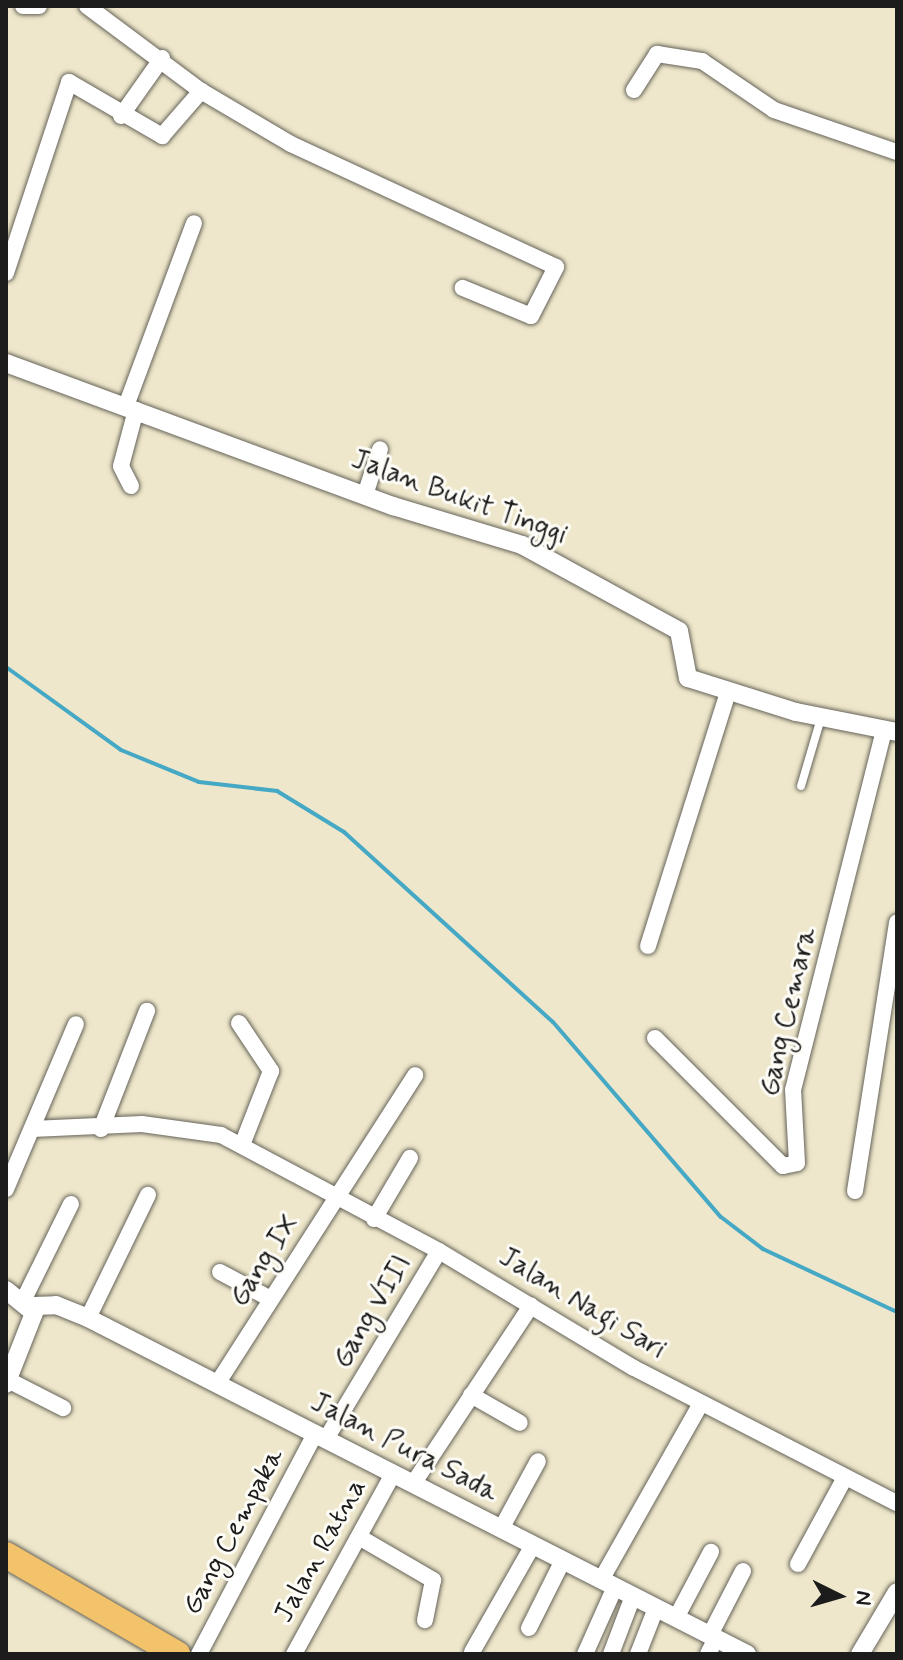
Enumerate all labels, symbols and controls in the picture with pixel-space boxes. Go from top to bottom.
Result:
street label: Jalan Bukit Tinggi [349,444,569,552]
street label: Gang Cemara [753,925,825,1099]
street label: Gang IX [223,1209,307,1313]
street label: Jalan Nagi Sari [492,1241,672,1367]
street label: Gang VIII [326,1250,420,1374]
street label: Jalan Pura Sada [307,1388,501,1508]
street label: Gang Cempaka [176,1443,292,1621]
street label: Jalan Ratna [269,1475,373,1627]
north arrow [799,1556,879,1636]
text: N [848,1590,877,1607]

